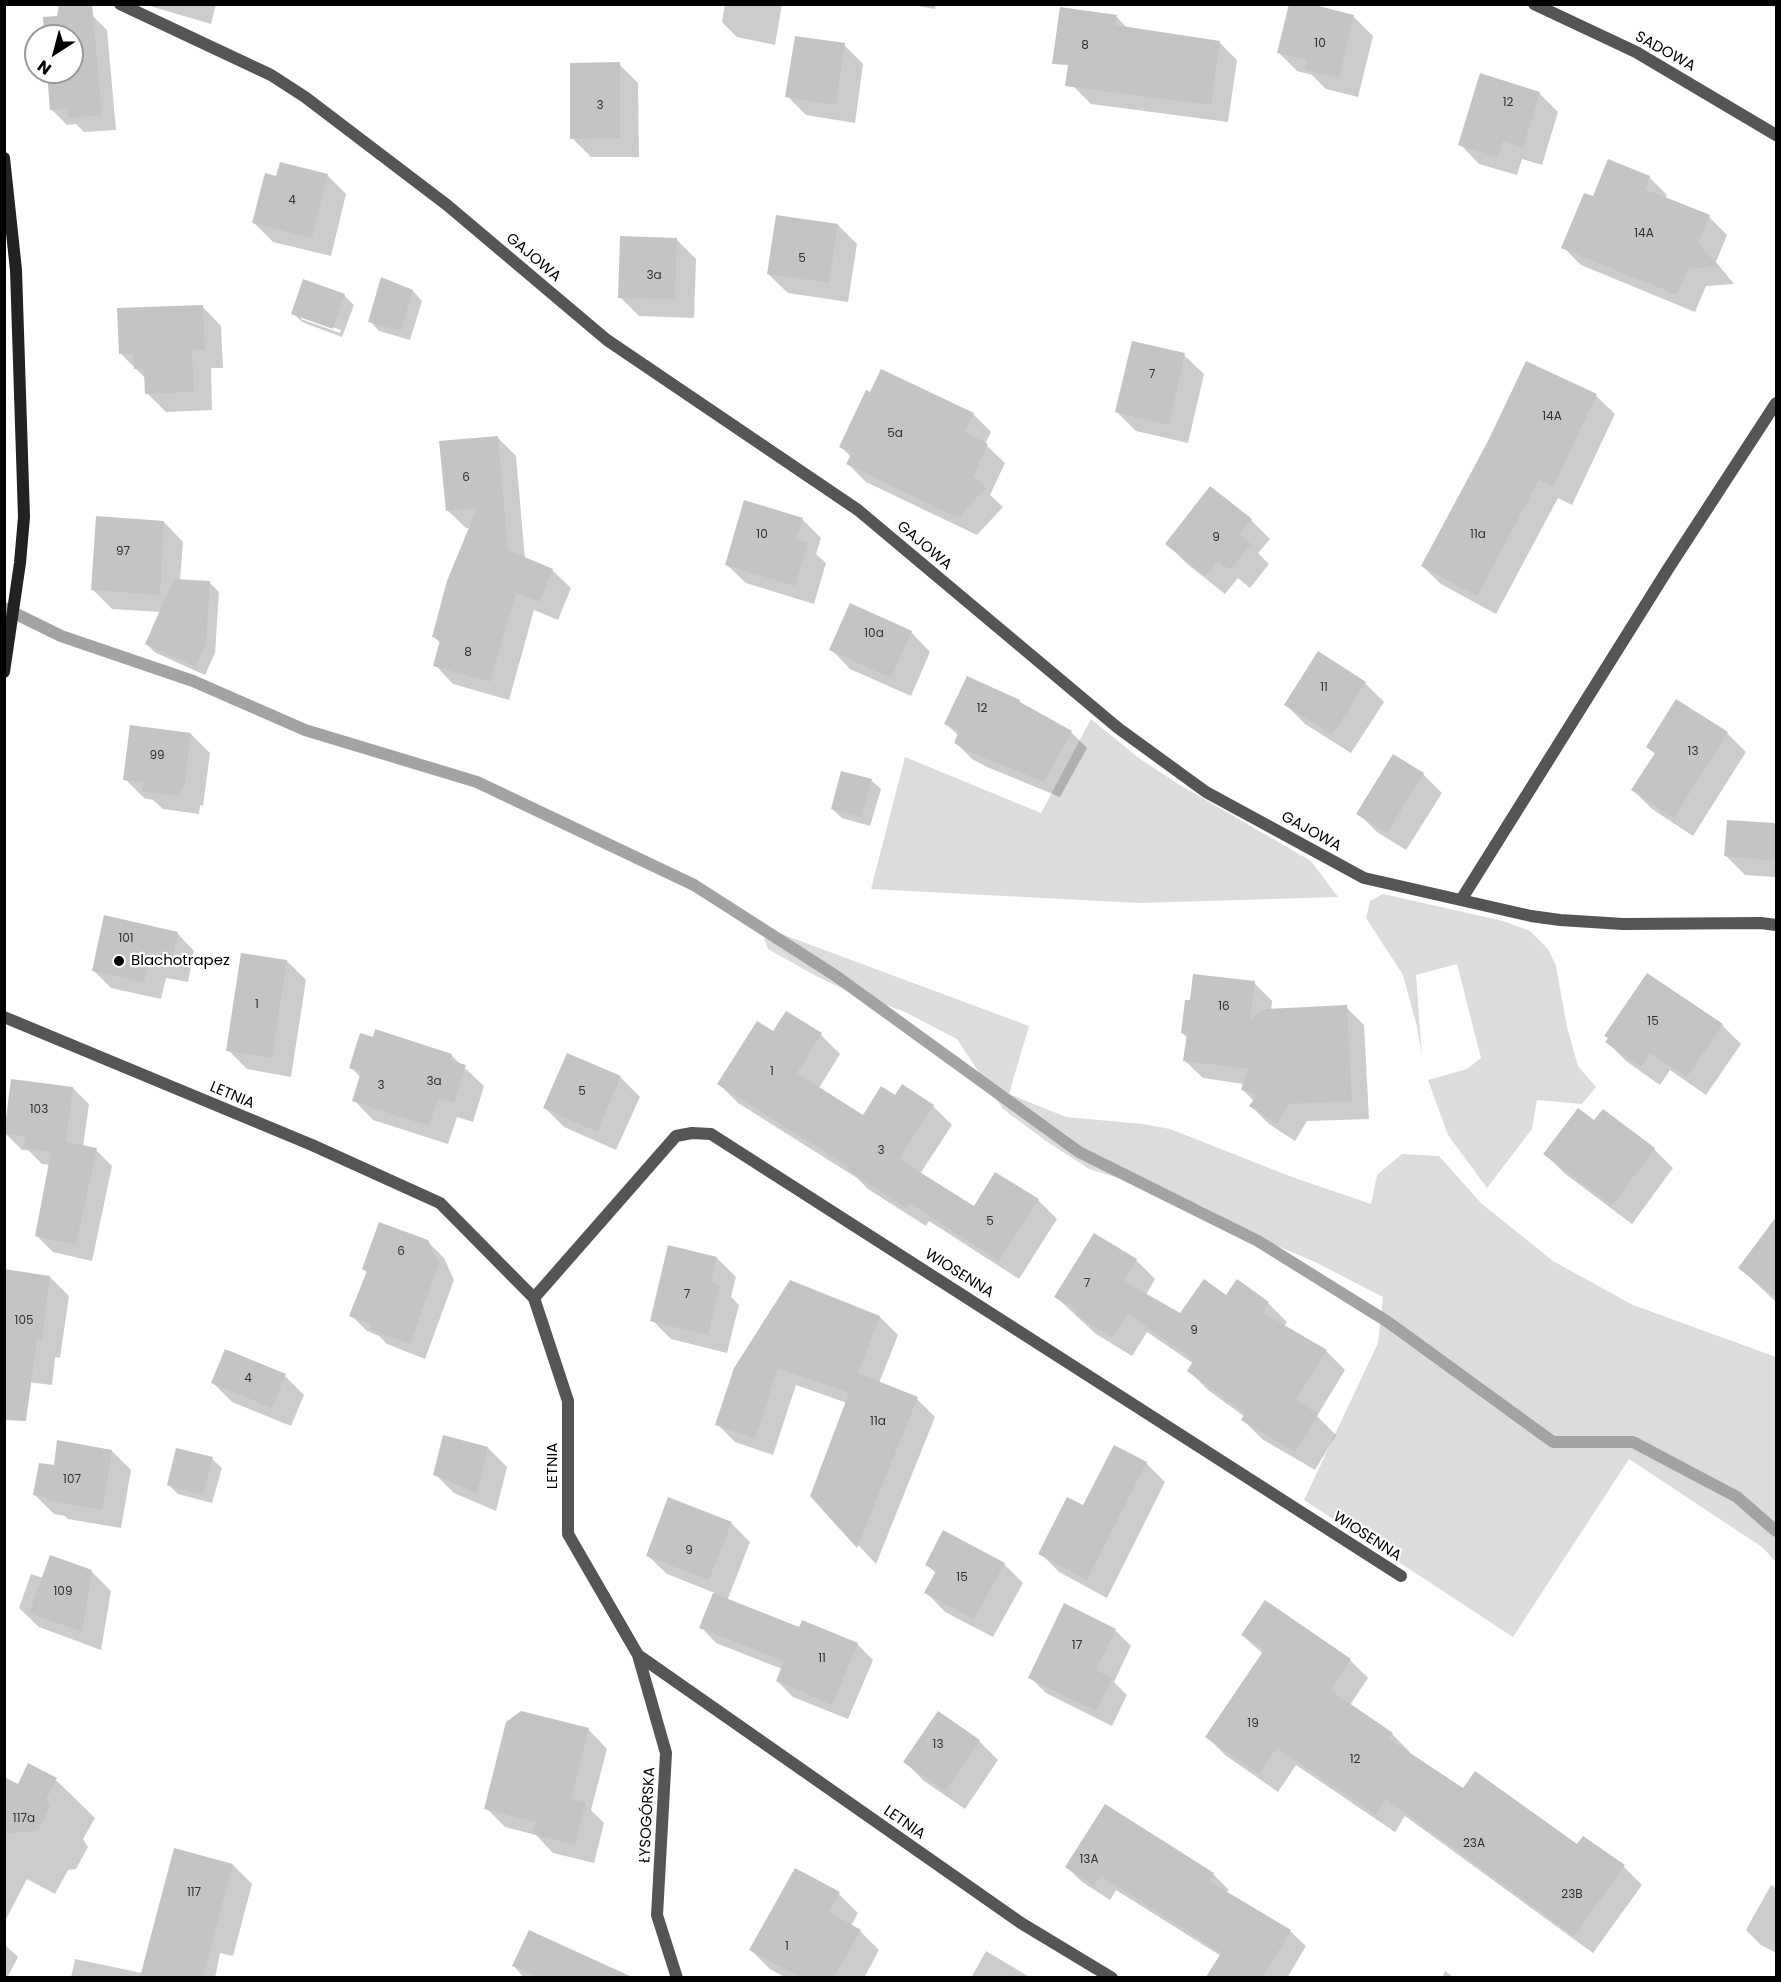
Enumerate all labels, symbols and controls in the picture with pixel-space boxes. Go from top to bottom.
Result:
north arrow [24,24,84,84]
street label: SADOWA [1632,28,1698,76]
house number: 10 [1314,37,1326,51]
house number: 8 [1081,39,1089,53]
text: N [33,55,56,80]
house number: 12 [1503,96,1513,110]
house number: 3 [596,99,604,113]
house number: 4 [288,194,296,208]
house number: 14A [1634,227,1654,241]
street label: GAJOWA [502,230,564,286]
house number: 5 [798,252,806,266]
house number: 3a [646,269,662,283]
house number: 7 [1149,368,1155,382]
house number: 14A [1542,410,1562,424]
house number: 5a [887,427,903,441]
house number: 6 [462,471,470,485]
street label: GAJOWA [893,518,955,574]
house number: 10 [756,528,768,542]
house number: 11a [1470,528,1486,542]
house number: 9 [1212,531,1220,545]
house number: 97 [116,545,130,559]
house number: 10a [864,627,884,641]
house number: 8 [464,646,472,660]
house number: 11 [1320,681,1328,695]
house number: 12 [977,702,987,716]
house number: 13 [1688,745,1698,759]
house number: 99 [149,749,165,763]
street label: GAJOWA [1278,808,1344,856]
house number: 101 [118,932,134,946]
place label: Blachotrapez [131,952,230,970]
marker: Blachotrapez [112,954,126,968]
house number: 1 [255,998,259,1012]
house number: 16 [1218,1000,1230,1014]
house number: 15 [1647,1015,1659,1029]
house number: 1 [770,1065,774,1079]
house number: 3a [426,1075,442,1089]
street label: LETNIA [207,1079,257,1113]
house number: 3 [377,1079,385,1093]
house number: 5 [578,1085,586,1099]
house number: 103 [30,1103,48,1117]
house number: 3 [877,1144,885,1158]
house number: 5 [986,1215,994,1229]
house number: 6 [397,1245,405,1259]
street label: WIOSENNA [921,1246,997,1302]
house number: 7 [1084,1277,1090,1291]
house number: 7 [684,1288,690,1302]
house number: 105 [15,1314,33,1328]
house number: 9 [1190,1324,1198,1338]
house number: 4 [244,1372,252,1386]
house number: 11a [870,1415,886,1429]
street label: LETNIA [544,1443,562,1489]
house number: 107 [63,1473,81,1487]
street label: WIOSENNA [1329,1508,1405,1566]
house number: 9 [685,1544,693,1558]
house number: 15 [956,1571,968,1585]
house number: 109 [54,1585,72,1599]
house number: 17 [1072,1639,1082,1653]
house number: 11 [818,1652,826,1666]
house number: 19 [1247,1717,1259,1731]
house number: 13 [933,1738,943,1752]
house number: 12 [1350,1753,1360,1767]
street label: ŁYSOGÓRSKA [636,1766,660,1864]
street label: LETNIA [880,1802,928,1844]
house number: 117a [13,1812,35,1826]
house number: 23A [1463,1837,1485,1851]
house number: 13A [1080,1853,1098,1867]
house number: 117 [187,1886,201,1900]
house number: 23B [1561,1888,1583,1902]
house number: 1 [785,1940,789,1954]

